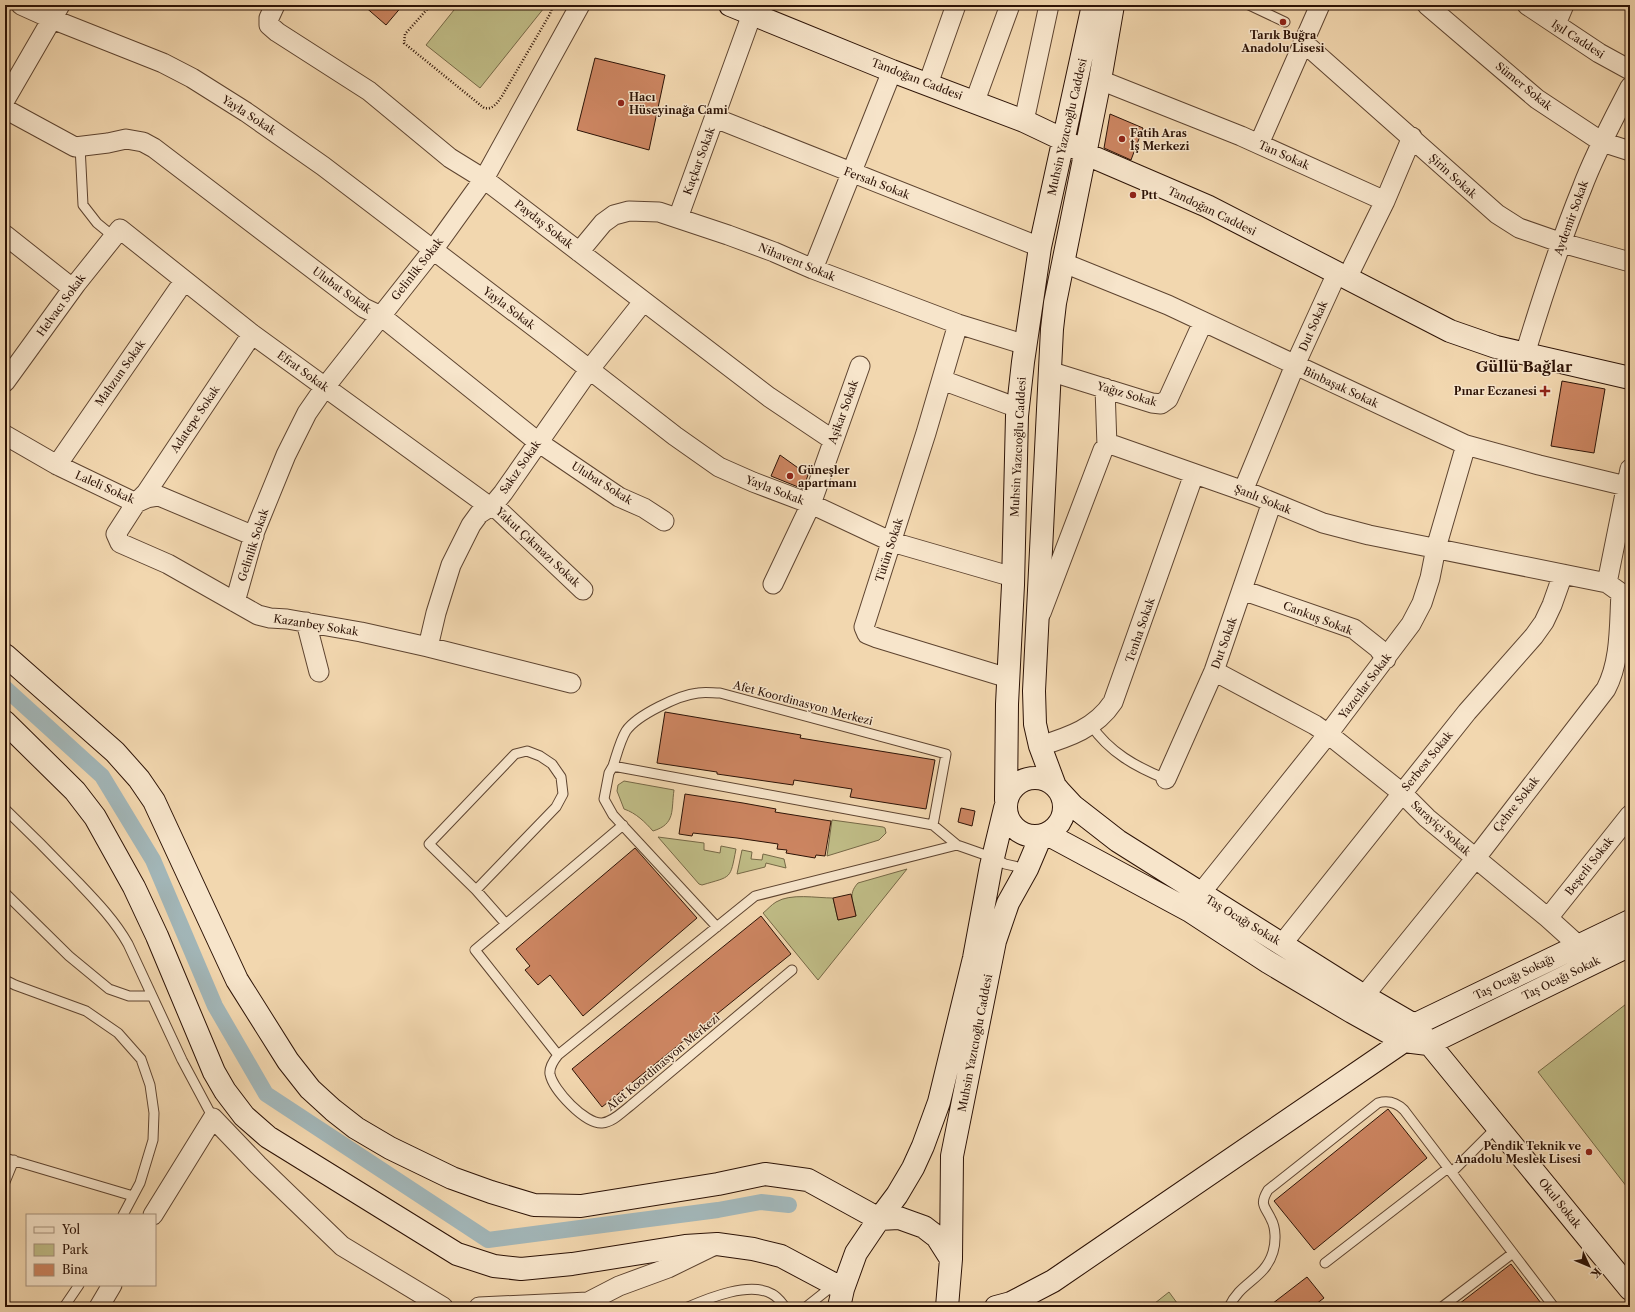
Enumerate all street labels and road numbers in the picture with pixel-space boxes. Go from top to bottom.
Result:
street label: Işıl Caddesi [1549,17,1608,62]
street label: Tandoğan Caddesi [869,55,965,103]
street label: Muhsin Yazıcıoğlu Caddesi [1044,56,1090,197]
street label: Sümer Sokak [1493,59,1556,113]
street label: Yayla Sokak [218,92,279,138]
street label: Kaçkar Sokak [680,125,718,197]
street label: Tan Sokak [1256,138,1312,173]
street label: Şirin Sokak [1426,151,1480,201]
street label: Fersah Sokak [842,164,913,202]
street label: Aydemir Sokak [1551,178,1591,258]
street label: Tandoğan Caddesi [1166,184,1259,239]
street label: Paydaş Sokak [512,197,577,252]
street label: Gelinlik Sokak [388,234,446,303]
street label: Nihavent Sokak [756,240,838,284]
street label: Ulubat Sokak [310,264,375,316]
street label: Helvacı Sokak [34,271,89,339]
street label: Yayla Sokak [479,283,538,333]
street label: Dut Sokak [1296,298,1331,354]
street label: Mahzun Sokak [92,337,148,409]
street label: Efrat Sokak [274,348,332,395]
street label: Binbaşak Sokak [1301,363,1382,411]
street label: Muhsin Yazıcıoğlu Caddesi [1007,376,1029,517]
street label: Aşikar Sokak [825,377,861,447]
street label: Yağız Sokak [1094,378,1159,409]
street label: Adatepe Sokak [167,382,223,456]
street label: Sakız Sokak [496,437,544,497]
street label: Ulubat Sokak [569,459,636,508]
street label: Laleli Sokak [73,468,137,507]
street label: Yayla Sokak [743,472,807,508]
street label: Şanlı Sokak [1232,481,1294,517]
street label: Yakut Çıkmazı Sokak [492,504,584,590]
street label: Gelinlik Sokak [235,506,272,583]
street label: Tütün Sokak [872,516,906,584]
street label: Tenha Sokak [1122,595,1158,664]
street label: Cankuş Sokak [1281,598,1355,638]
street label: Kazanbey Sokak [273,611,360,639]
street label: Dut Sokak [1208,615,1240,671]
street label: Yazıcılar Sokak [1335,650,1395,722]
street label: Afet Koordinasyon Merkezi [731,677,875,729]
street label: Serbest Sokak [1398,728,1456,794]
street label: Çehre Sokak [1490,773,1542,835]
street label: Sarayiçi Sokak [1408,797,1474,859]
street label: Beşerli Sokak [1562,833,1617,898]
street label: Taş Ocağı Sokak [1203,892,1284,948]
street label: Taş Ocağı Sokağı [1472,951,1557,1003]
street label: Taş Ocağı Sokak [1520,953,1603,1003]
street label: Muhsin Yazıcıoğlu Caddesi [955,972,995,1113]
street label: Afet Koordinasyon Merkezi [603,1010,723,1114]
street label: Okul Sokak [1536,1175,1585,1231]

